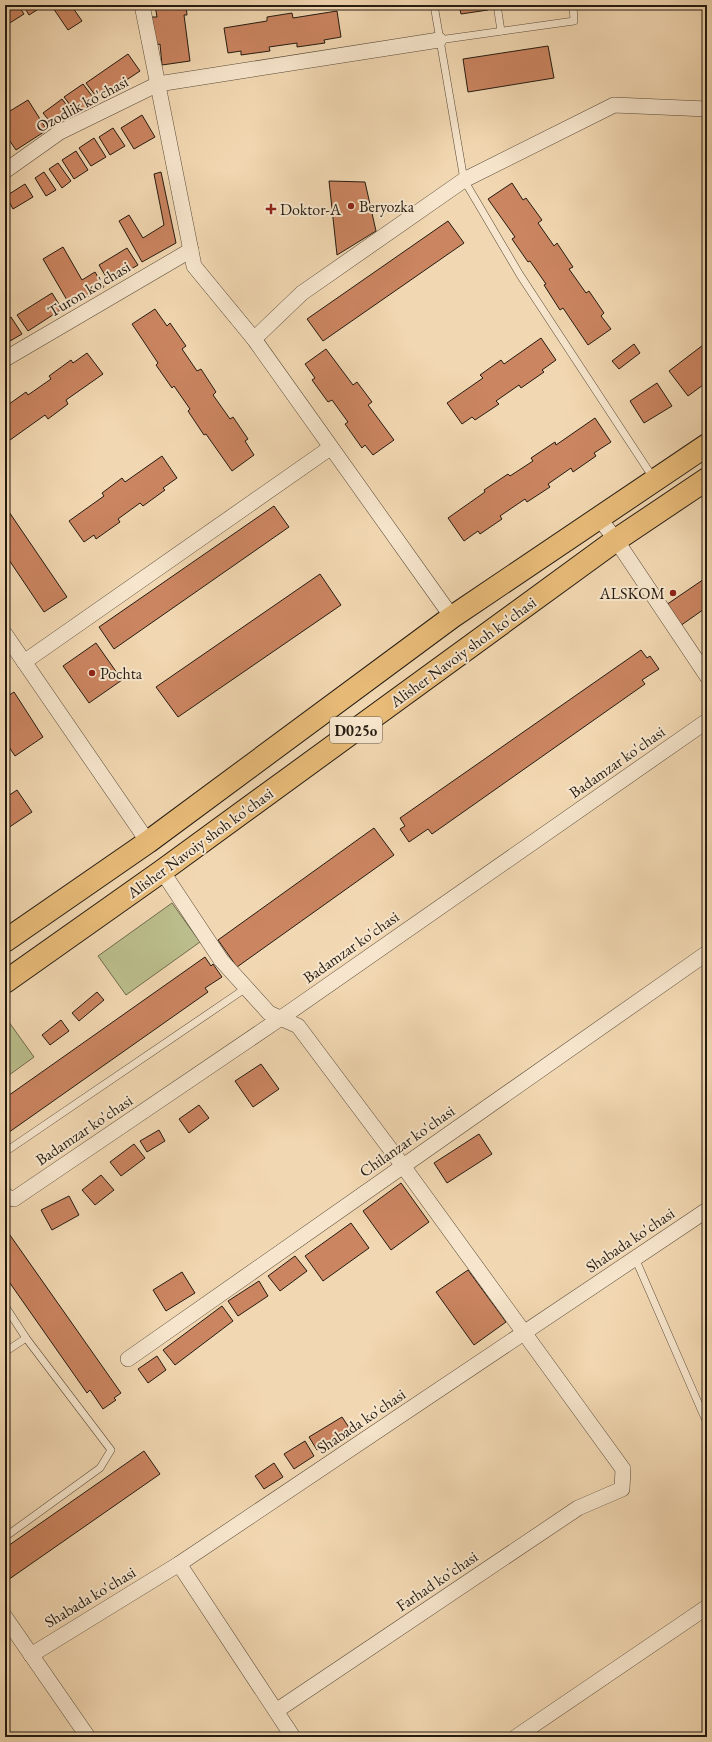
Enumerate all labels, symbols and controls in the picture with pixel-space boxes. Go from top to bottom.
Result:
street label: Ozodlik ko'chasi [32,71,132,137]
place label: Beryozka [359,196,415,217]
place label: Doktor-A [280,199,342,220]
marker: Beryozka [346,201,356,211]
marker: Doktor-A [265,203,277,215]
street label: Turon ko'chasi [44,256,134,322]
place label: ALSKOM [599,583,665,604]
marker: ALSKOM [668,588,678,598]
street label: Alisher Navoiy shoh ko'chasi [385,592,540,713]
place label: Pochta [100,663,143,684]
marker: Pochta [87,668,97,678]
road number: D025o [330,717,382,743]
street label: Badamzar ko'chasi [565,721,669,803]
street label: Alisher Navoiy shoh ko'chasi [122,783,277,904]
street label: Badamzar ko'chasi [299,906,403,988]
street label: Badamzar ko'chasi [31,1090,137,1170]
street label: Chilanzar ko'chasi [355,1100,459,1182]
street label: Shabada ko'chasi [581,1202,679,1277]
street label: Shabada ko'chasi [312,1383,410,1458]
street label: Farhad ko'chasi [392,1546,482,1616]
street label: Shabada ko'chasi [40,1561,140,1633]

